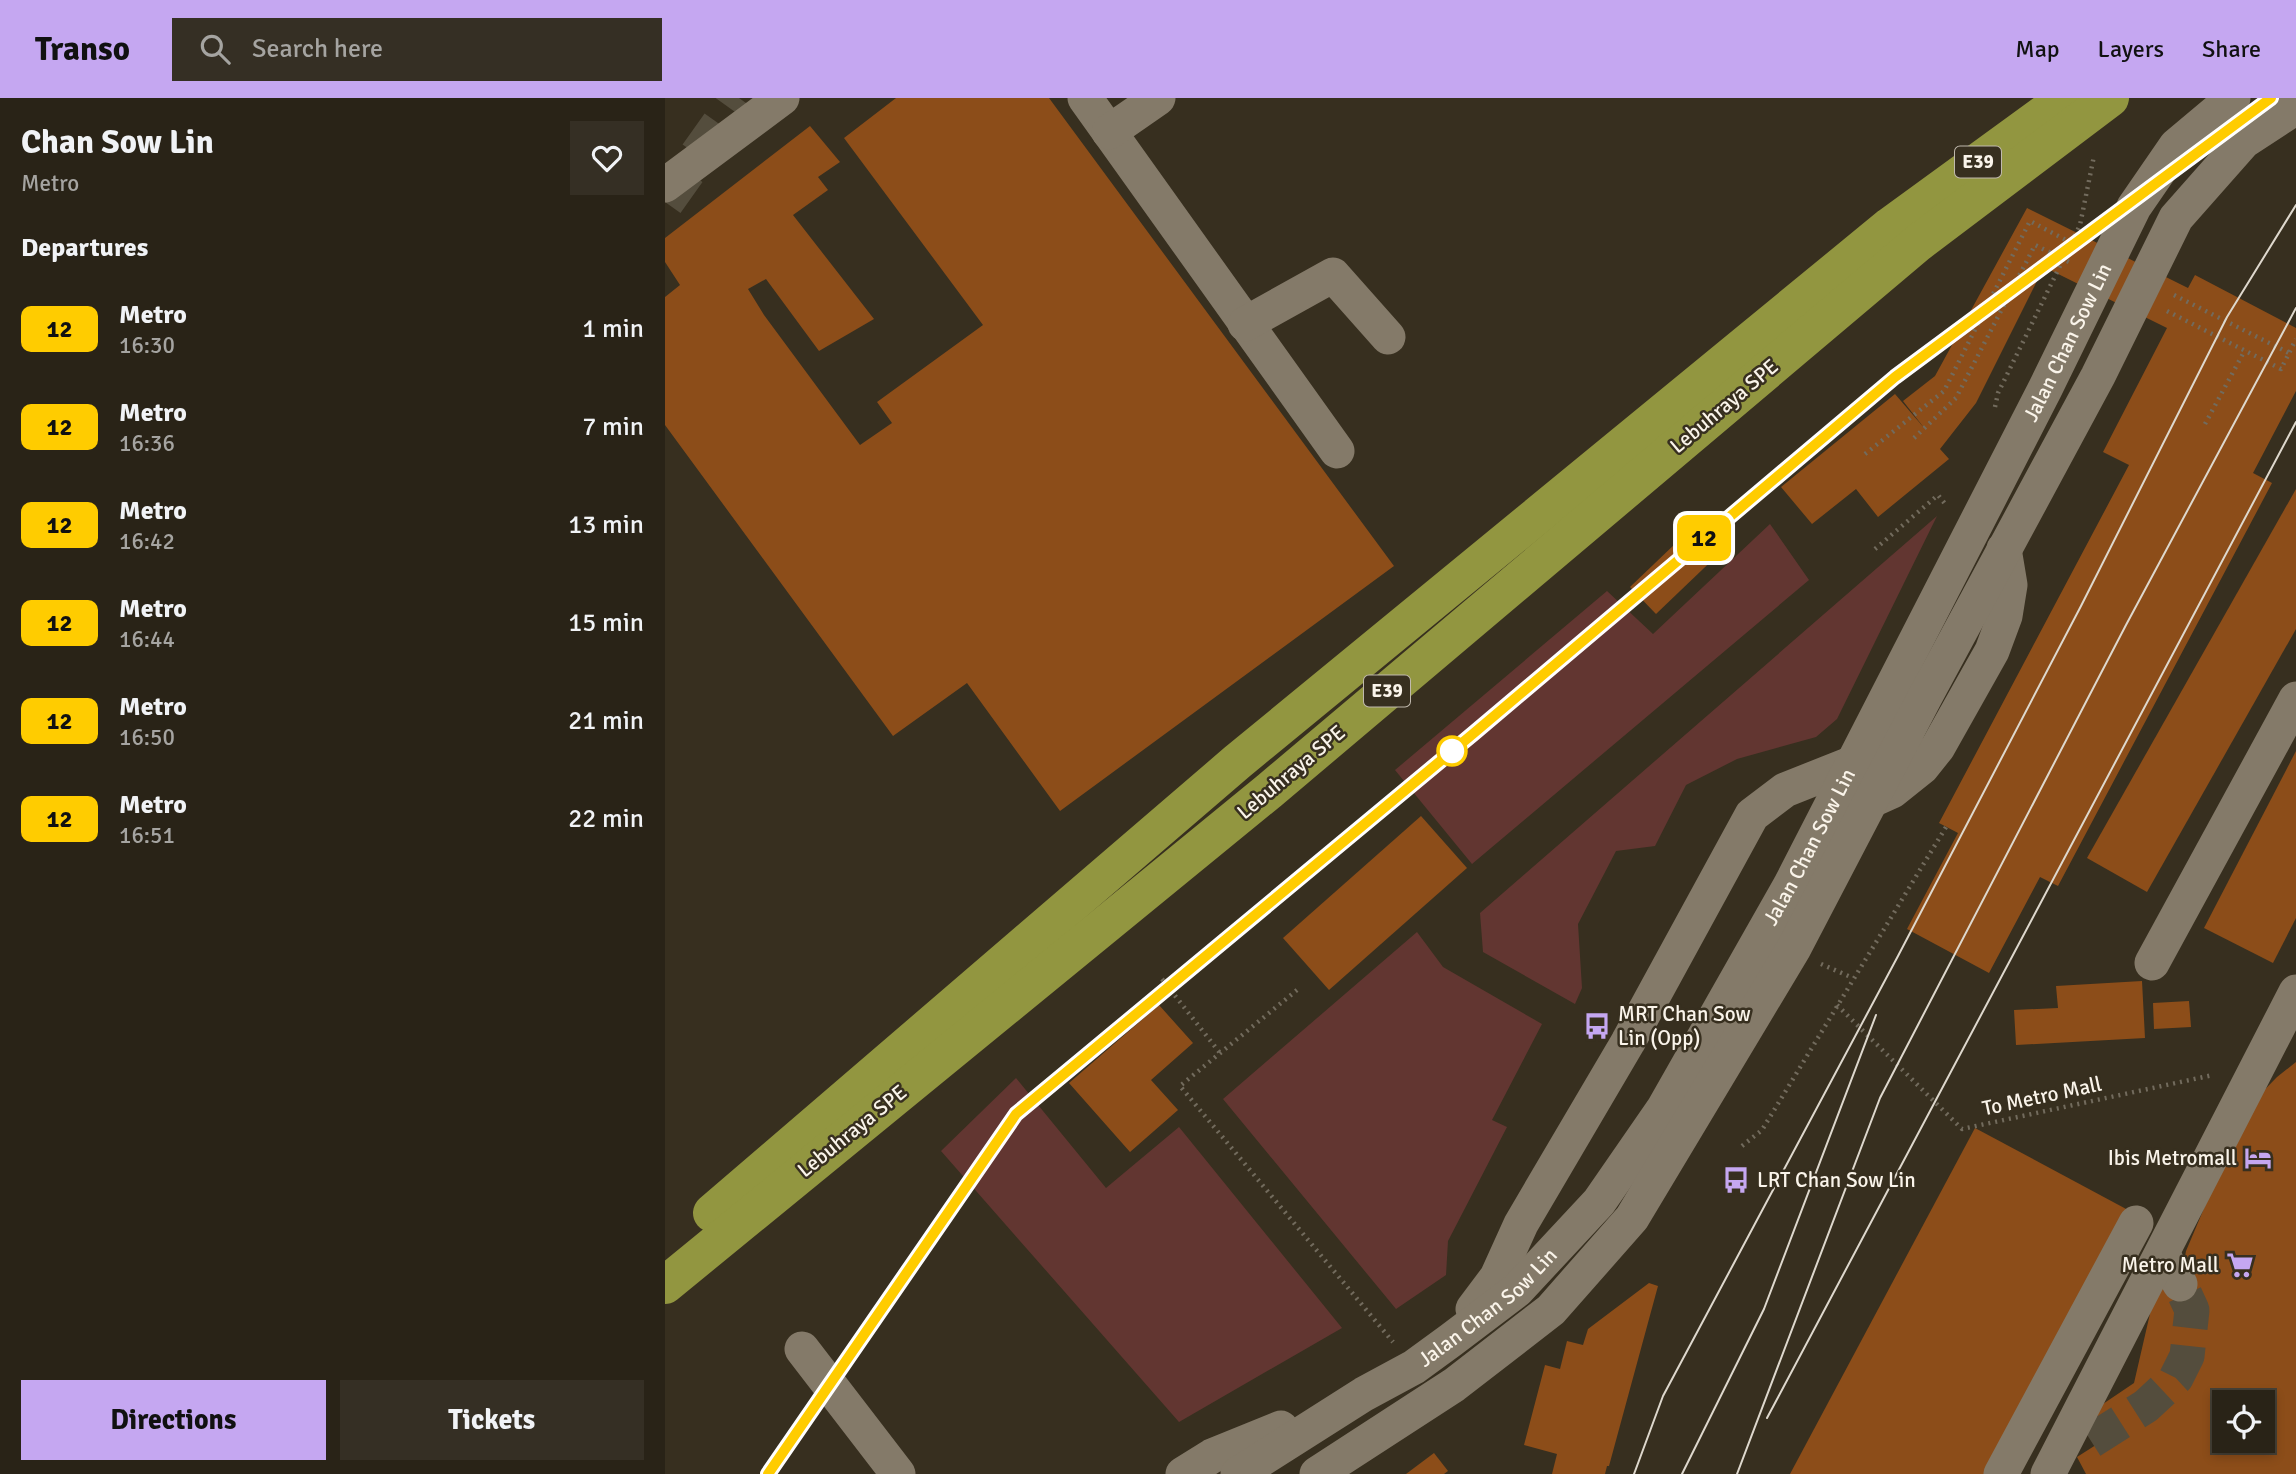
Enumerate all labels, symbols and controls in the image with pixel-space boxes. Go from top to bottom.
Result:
search box [172,18,662,81]
text: Transo [35,29,130,70]
icon: search [196,30,234,68]
text: Search here [252,33,383,65]
text: Map [2015,34,2060,64]
text: Layers [2098,34,2164,64]
text: Share [2202,34,2261,64]
button: heart [570,121,644,195]
text: Chan Sow Lin [21,122,214,163]
road number: E39 [1955,146,2001,178]
text: Metro [21,169,79,198]
text: Departures [21,232,148,264]
street label: Jalan Chan Sow Lin [2018,259,2118,426]
text: Metro [119,299,187,331]
text: 1 min [582,313,644,345]
text: 12 [47,314,72,344]
text: 16:30 [119,331,175,360]
street label: Lebuhraya SPE [1665,353,1783,459]
text: Metro [119,397,187,429]
text: 7 min [582,411,644,443]
text: 12 [47,412,72,442]
text: 16:36 [119,429,175,458]
text: Metro [119,495,187,527]
text: 13 min [568,509,644,541]
text: 12 [47,510,72,540]
line badge: 12 [1672,515,1735,561]
text: 12 [1691,523,1717,553]
text: 16:42 [119,527,175,556]
text: Metro [119,593,187,625]
text: 15 min [568,607,644,639]
text: 12 [47,608,72,638]
text: 16:44 [119,625,175,654]
road number: E39 [1364,676,1410,706]
text: Metro [119,691,187,723]
text: 21 min [568,705,644,737]
text: 12 [47,706,72,736]
street label: Lebuhraya SPE [1232,719,1350,825]
text: 16:50 [119,723,175,752]
unlabelled marker [1437,736,1467,766]
street label: Jalan Chan Sow Lin [1757,764,1861,930]
text: Metro [119,789,187,821]
text: 22 min [568,803,644,835]
text: 12 [47,804,72,834]
text: 16:51 [119,821,175,850]
place label: MRT Chan Sow Lin (Opp) [1618,1001,1751,1051]
bus stop icon: MRT Chan Sow Lin (Opp) [1582,1011,1612,1041]
street label: To Metro Mall [1980,1071,2104,1121]
street label: Lebuhraya SPE [792,1079,912,1183]
hotel icon: Ibis Metromall [2243,1143,2273,1173]
place label: Ibis Metromall [2108,1145,2237,1171]
bus stop icon: LRT Chan Sow Lin [1721,1165,1751,1195]
place label: LRT Chan Sow Lin [1757,1167,1916,1193]
street label: Jalan Chan Sow Lin [1413,1242,1563,1373]
supermarket icon: Metro Mall [2225,1250,2255,1280]
place label: Metro Mall [2122,1252,2219,1278]
button: Directions [21,1380,326,1460]
button: Tickets [340,1380,644,1460]
map controls [2212,1390,2275,1453]
button: locate [2212,1390,2275,1453]

